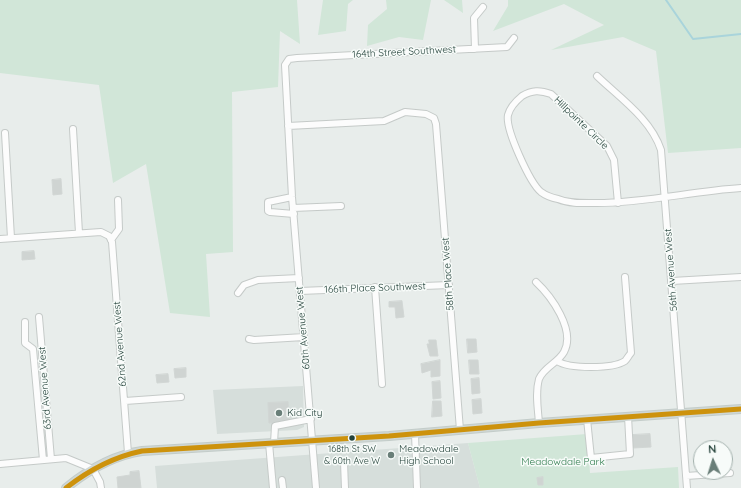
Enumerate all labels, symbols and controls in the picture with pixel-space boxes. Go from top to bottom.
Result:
street label: 164th Street Southwest [352,43,456,61]
street label: Hillpointe Circle [551,94,611,152]
street label: 56th Avenue West [662,228,680,312]
street label: 58th Place West [439,237,457,311]
street label: 166th Place Southwest [324,280,426,296]
street label: 60th Avenue West [293,286,313,370]
street label: 62nd Avenue West [111,301,129,387]
street label: 63rd Avenue West [36,346,54,430]
place label: Kid City [287,407,322,419]
marker: Kid City [274,408,284,418]
marker: 168th St SW & 60th Ave W [347,433,357,443]
north arrow [693,440,733,480]
text: N [708,442,717,456]
place label: Meadowdale High School [399,443,459,466]
place label: 168th St SW & 60th Ave W [324,444,380,465]
marker: Meadowdale High School [386,450,396,460]
park label: Meadowdale Park [521,456,605,468]

